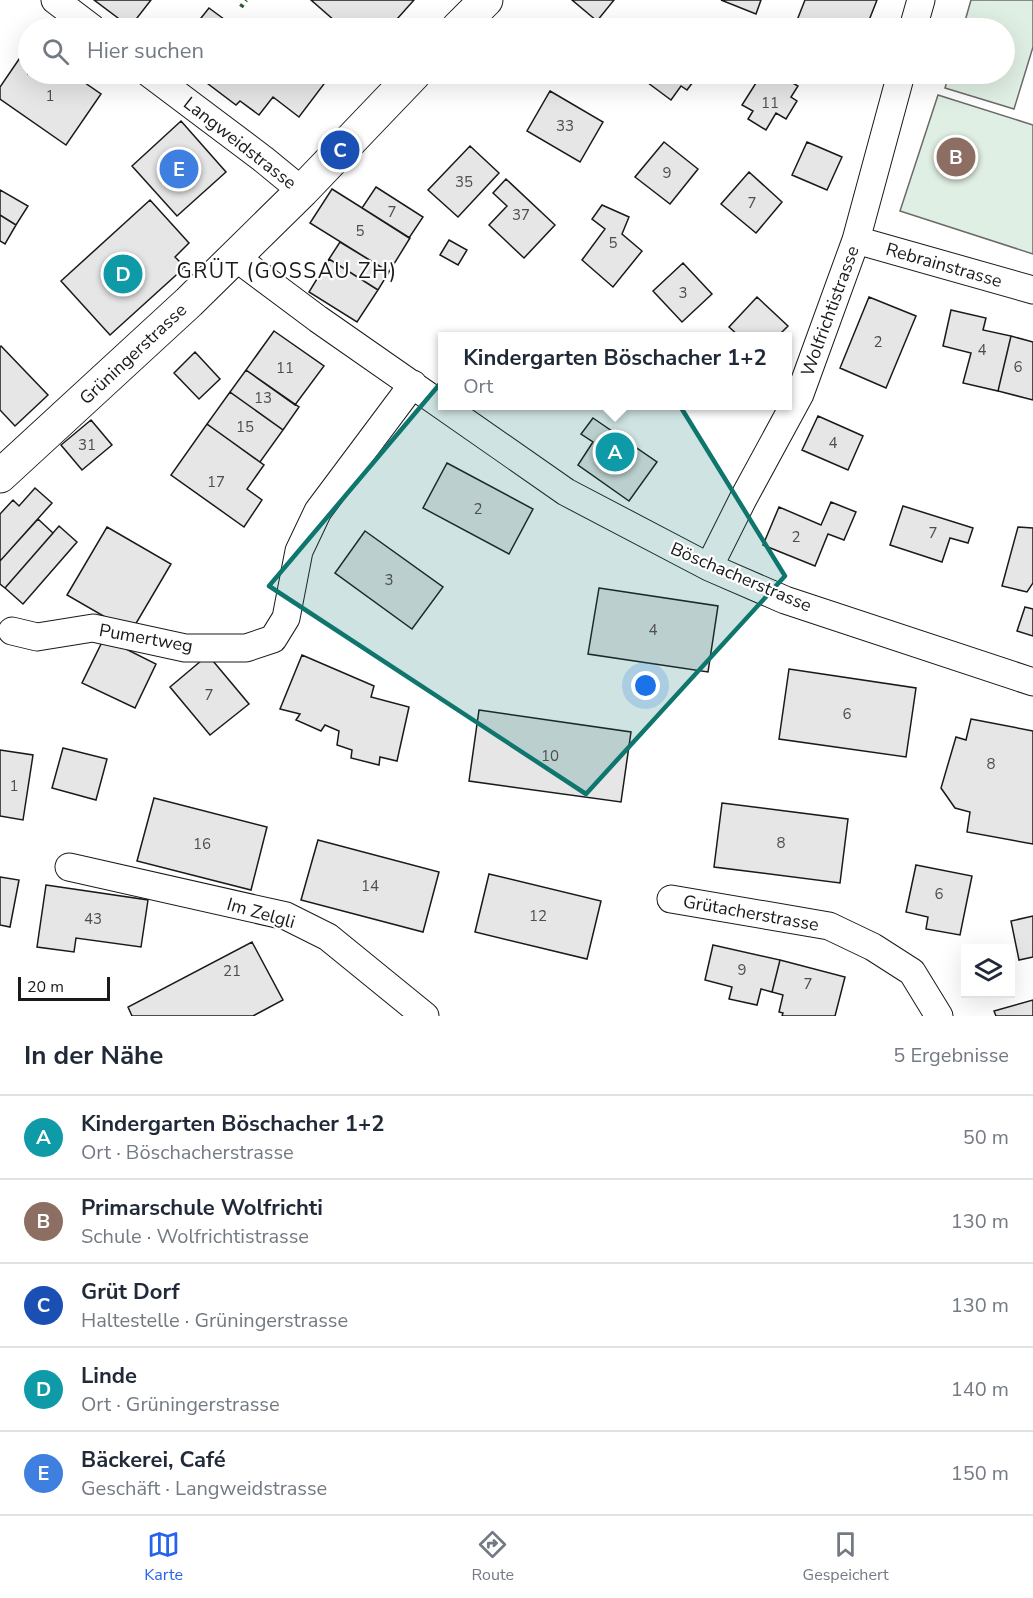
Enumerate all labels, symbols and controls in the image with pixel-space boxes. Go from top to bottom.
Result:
search box [18,18,1015,84]
icon: search [39,35,72,68]
text: Hier suchen [87,36,204,66]
house number: 1 [45,86,55,106]
street label: Langweidstrasse [179,91,301,195]
house number: 11 [761,93,779,113]
house number: 33 [556,116,574,136]
pin: C [320,128,360,172]
pin: B [936,134,976,180]
pin: E [160,146,198,192]
house number: 9 [662,163,672,183]
house number: 35 [455,172,473,192]
house number: 7 [747,193,757,213]
house number: 7 [387,202,397,222]
house number: 37 [512,205,530,225]
house number: 5 [355,221,365,241]
house number: 5 [608,233,618,253]
street label: Rebrainstrasse [883,237,1005,293]
street label: Wolfrichtistrasse [795,242,865,380]
pin: D [104,252,142,296]
district label: GRÜT (GOSSAU ZH) [176,257,398,285]
house number: 3 [678,283,688,303]
street label: Grüningerstrasse [74,298,192,410]
popup [438,332,792,410]
house number: 2 [873,332,883,352]
house number: 4 [977,340,987,360]
text: Kindergarten Böschacher 1+2 [463,343,767,373]
house number: 6 [1013,357,1023,377]
house number: 11 [276,358,294,378]
text: Ort [463,373,493,400]
house number: 13 [254,388,272,408]
house number: 15 [236,417,254,437]
pin: A [596,430,634,474]
house number: 4 [828,433,838,453]
house number: 31 [78,435,96,455]
house number: 17 [207,472,225,492]
house number: 2 [473,499,483,519]
house number: 7 [928,523,938,543]
house number: 2 [791,527,801,547]
street label: Böschacherstrasse [667,536,815,618]
house number: 3 [384,570,394,590]
street label: Pumertweg [97,618,195,658]
house number: 4 [648,620,658,640]
your location [631,671,660,700]
house number: 7 [204,685,214,705]
house number: 6 [842,704,852,724]
house number: 10 [541,746,559,766]
house number: 8 [986,754,996,774]
house number: 1 [9,776,19,796]
house number: 8 [776,833,786,853]
house number: 16 [193,834,211,854]
house number: 14 [361,876,379,896]
house number: 6 [934,884,944,904]
street label: Grütacherstrasse [681,889,821,937]
street label: Im Zelgli [224,892,298,934]
house number: 12 [529,906,547,926]
house number: 43 [84,909,102,929]
map controls [961,944,1015,998]
button: layers [961,944,1015,998]
house number: 9 [737,960,747,980]
house number: 21 [223,961,241,981]
scale bar [18,974,110,1001]
house number: 7 [803,974,813,994]
text: 20 m [27,976,64,998]
text: In der Nähe [24,1038,163,1073]
text: 5 Ergebnisse [893,1042,1009,1069]
text: Kindergarten Böschacher 1+2 [81,1109,384,1139]
text: A [36,1124,51,1151]
text: 50 m [963,1124,1009,1151]
text: Ort · Böschacherstrasse [81,1139,294,1166]
text: Primarschule Wolfrichti [81,1193,323,1223]
text: B [37,1208,50,1235]
text: 130 m [951,1208,1009,1235]
text: Schule · Wolfrichtistrasse [81,1223,309,1250]
text: Grüt Dorf [81,1277,180,1307]
text: C [37,1292,50,1319]
text: 130 m [951,1292,1009,1319]
text: Haltestelle · Grüningerstrasse [81,1307,348,1334]
text: Linde [81,1361,137,1391]
text: D [36,1376,51,1403]
text: 140 m [951,1376,1009,1403]
text: Ort · Grüningerstrasse [81,1391,280,1418]
text: Bäckerei, Café [81,1445,226,1475]
text: E [38,1460,49,1487]
text: 150 m [951,1460,1009,1487]
text: Geschäft · Langweidstrasse [81,1475,327,1502]
tab: Karte [144,1528,183,1586]
tab: Route [472,1528,514,1586]
tab: Gespeichert [803,1528,889,1586]

